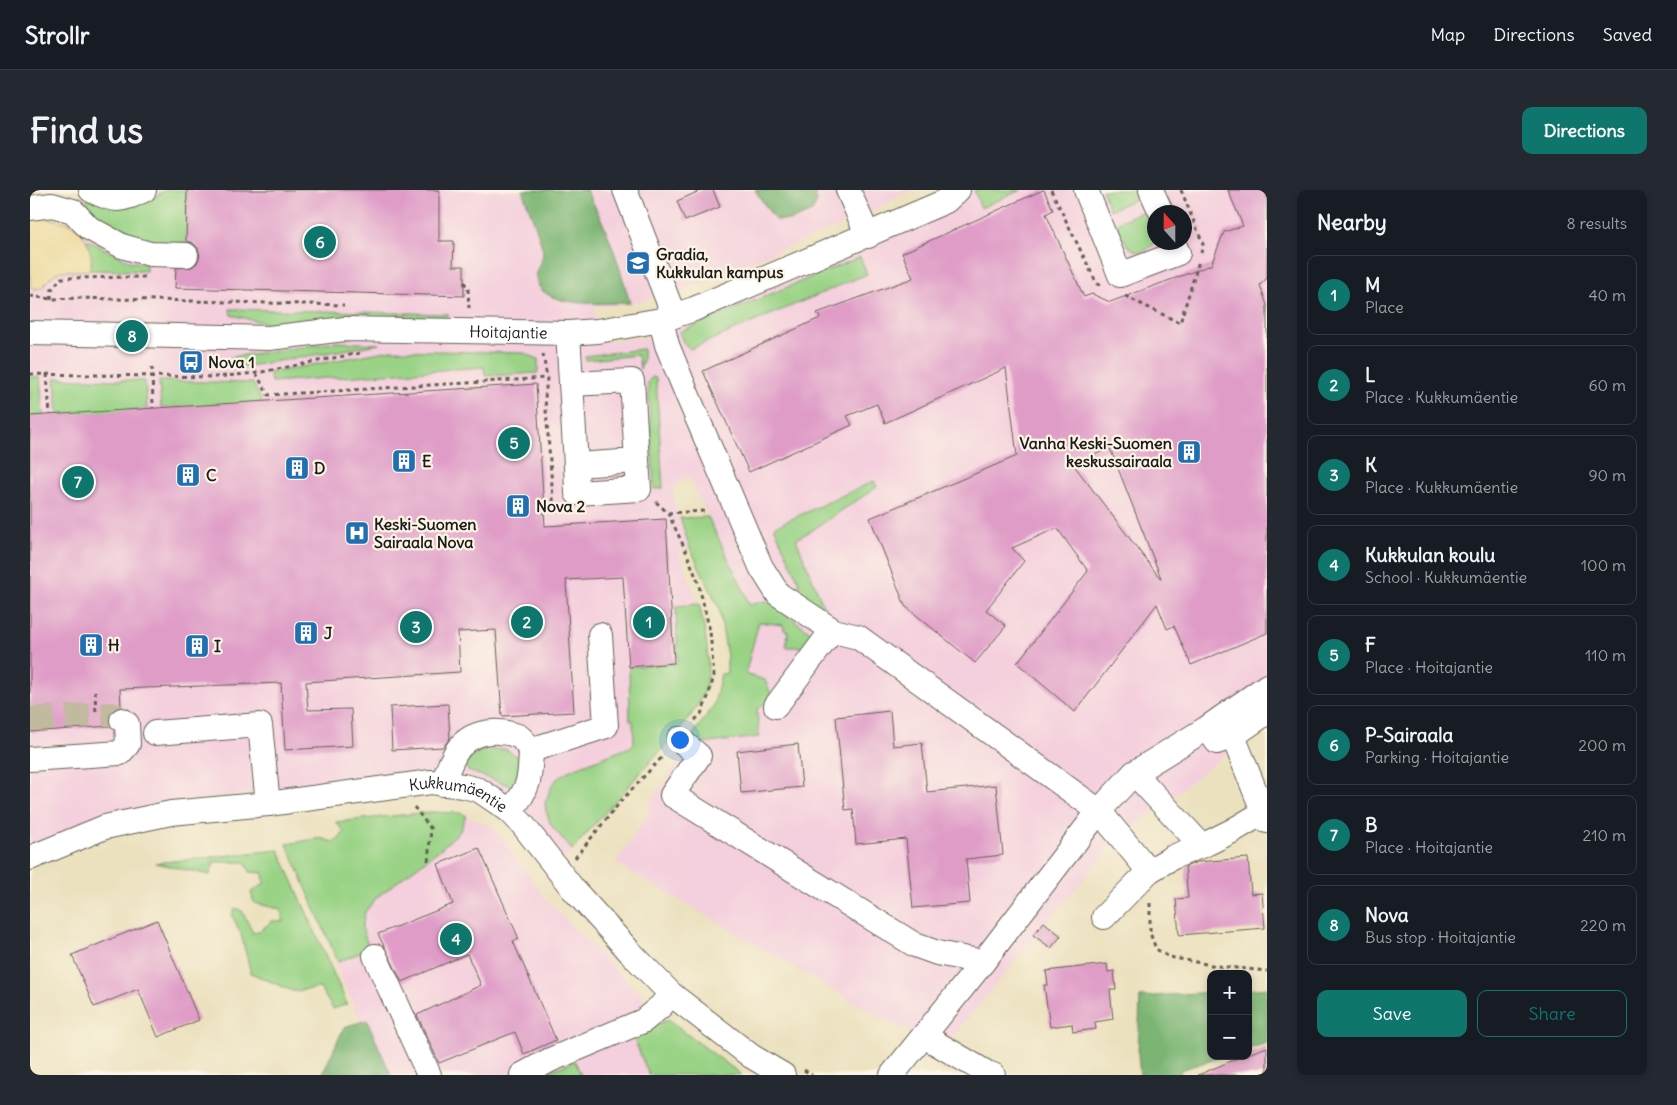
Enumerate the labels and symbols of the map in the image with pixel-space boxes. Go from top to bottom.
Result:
north arrow [1147,205,1192,250]
pin: 6 [304,223,336,261]
place label: Gradia, Kukkulan kampus [656,244,783,283]
school or university icon: Gradia, Kukkulan kampus [625,250,651,276]
pin: 8 [116,317,148,355]
street label: Hoitajantie [469,321,548,343]
bus stop icon: Nova 1 [178,349,204,375]
place label: Nova 1 [208,352,255,372]
pin: 5 [498,424,530,462]
place label: Vanha Keski-Suomen keskussairaala [1019,433,1172,471]
building icon: Vanha Keski-Suomen keskussairaala [1176,439,1202,465]
building icon: E [391,448,417,474]
place label: E [422,451,431,471]
building icon: D [284,455,310,481]
place label: D [314,458,325,478]
building icon: C [175,462,201,488]
pin: 7 [62,463,94,501]
place label: C [206,465,217,485]
building icon: Nova 2 [505,493,531,519]
place label: Nova 2 [536,496,586,516]
place label: Keski-Suomen Sairaala Nova [374,514,477,552]
hospital icon: Keski-Suomen Sairaala Nova [344,520,370,546]
pin: 2 [511,603,543,641]
pin: 1 [633,603,665,641]
pin: 3 [400,608,432,646]
building icon: J [293,620,319,646]
place label: J [324,623,333,643]
building icon: H [78,632,104,658]
building icon: I [184,633,210,659]
place label: H [108,635,120,655]
place label: I [214,636,221,656]
your location [667,727,693,753]
street label: Kukkumäentie [408,772,511,816]
pin: 4 [440,920,472,958]

